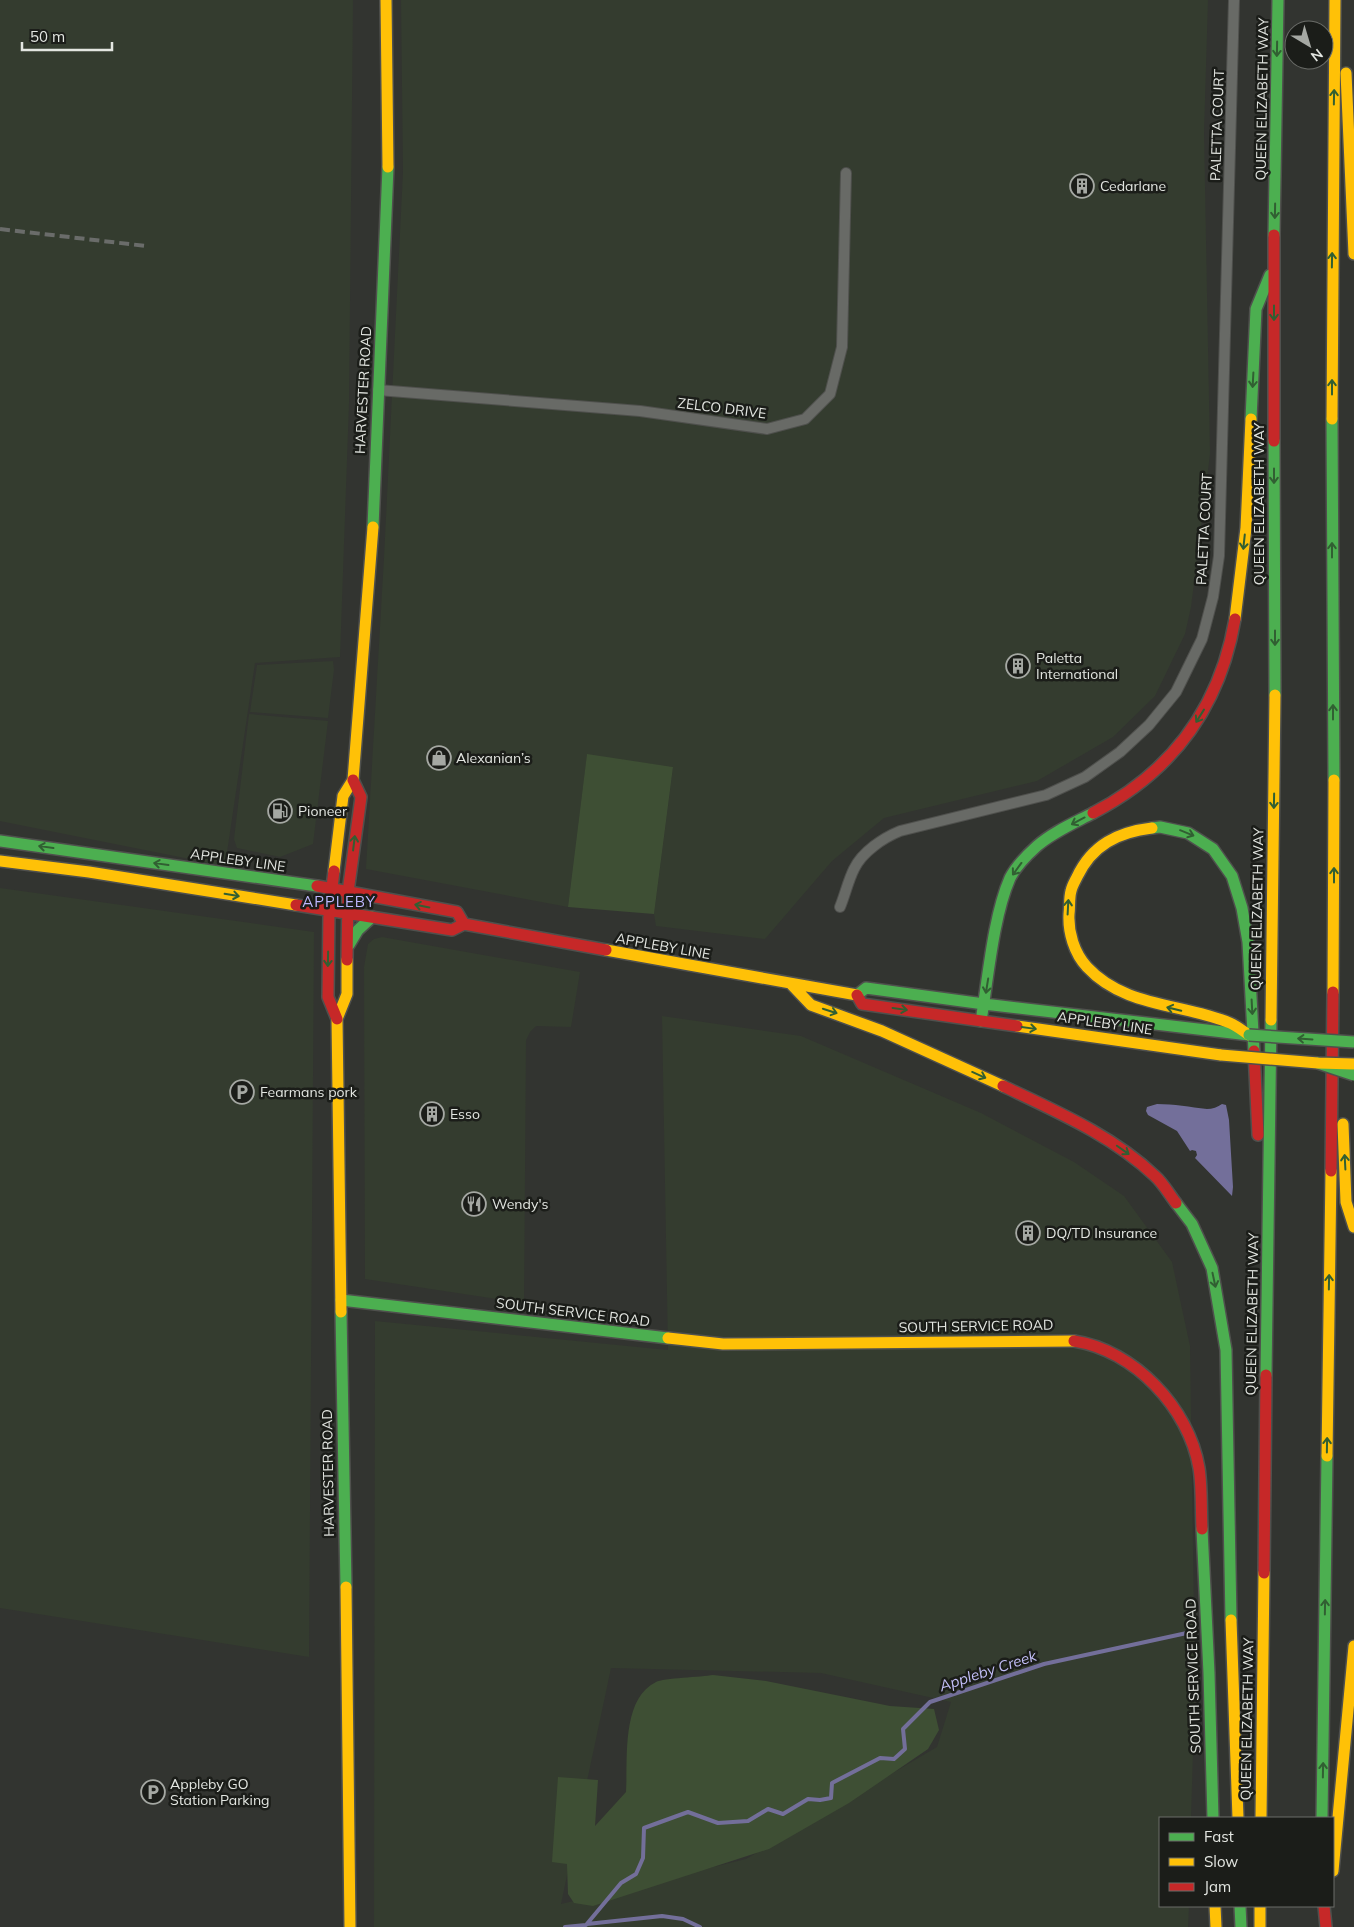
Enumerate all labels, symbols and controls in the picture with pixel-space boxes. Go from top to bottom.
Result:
street label: QUEEN ELIZABETH WAY [1252,17,1272,180]
scale bar [22,20,112,52]
north arrow [1284,20,1334,70]
text: 50 m [30,27,65,46]
one-way arrow [1273,40,1282,56]
text: N [1307,45,1327,66]
street label: PALETTA COURT [1206,68,1228,181]
one-way arrow [1329,89,1339,106]
building icon: Cedarlane [1069,173,1095,199]
place label: Cedarlane [1100,177,1166,195]
one-way arrow [1270,202,1280,219]
one-way arrow [1327,252,1337,268]
one-way arrow [1269,304,1279,321]
street label: HARVESTER ROAD [351,326,375,454]
one-way arrow [1249,372,1258,388]
one-way arrow [1327,379,1337,396]
street label: ZELCO DRIVE [677,394,767,422]
street label: QUEEN ELIZABETH WAY [1250,422,1268,585]
one-way arrow [1269,467,1279,483]
street label: PALETTA COURT [1192,472,1216,585]
one-way arrow [1239,534,1249,550]
one-way arrow [1327,542,1337,558]
one-way arrow [1270,630,1280,646]
place label: Paletta International [1036,649,1118,683]
building icon: Paletta International [1005,653,1031,679]
one-way arrow [1328,704,1338,720]
one-way arrow [1194,709,1204,723]
shop icon: Alexanian’s [426,745,452,771]
place label: Alexanian’s [456,749,531,767]
one-way arrow [1269,792,1279,808]
fuel station icon: Pioneer [267,798,293,824]
place label: Pioneer [298,802,348,820]
one-way arrow [1071,816,1086,826]
street label: QUEEN ELIZABETH WAY [1247,827,1267,990]
one-way arrow [1179,828,1194,838]
one-way arrow [350,836,360,852]
one-way arrow [38,842,54,852]
street label: APPLEBY LINE [189,844,287,876]
one-way arrow [153,858,169,868]
one-way arrow [1012,862,1022,876]
one-way arrow [1329,867,1339,883]
one-way arrow [223,890,239,900]
district label: APPLEBY [302,892,376,911]
one-way arrow [1064,899,1073,915]
one-way arrow [415,901,431,910]
street label: APPLEBY LINE [614,929,712,963]
one-way arrow [323,951,333,967]
one-way arrow [981,977,991,993]
one-way arrow [1247,999,1256,1015]
one-way arrow [1166,1003,1182,1013]
one-way arrow [892,1004,908,1014]
one-way arrow [821,1007,837,1016]
street label: APPLEBY LINE [1056,1007,1154,1039]
one-way arrow [1021,1023,1037,1033]
one-way arrow [1298,1034,1314,1043]
one-way arrow [971,1071,986,1081]
parking icon: Fearmans pork [229,1079,255,1105]
place label: Fearmans pork [260,1083,358,1101]
building icon: Esso [419,1101,445,1127]
place label: Esso [450,1105,480,1123]
one-way arrow [1116,1145,1130,1155]
one-way arrow [1340,1154,1349,1170]
restaurant icon: Wendy's [461,1191,487,1217]
place label: Wendy's [492,1195,548,1213]
building icon: DQ/TD Insurance [1015,1220,1041,1246]
place label: DQ/TD Insurance [1046,1224,1157,1242]
street label: QUEEN ELIZABETH WAY [1242,1232,1262,1395]
one-way arrow [1210,1271,1219,1287]
one-way arrow [1324,1274,1334,1290]
street label: SOUTH SERVICE ROAD [495,1294,651,1330]
street label: SOUTH SERVICE ROAD [898,1316,1054,1336]
street label: HARVESTER ROAD [318,1409,338,1537]
one-way arrow [1322,1437,1332,1453]
street label: SOUTH SERVICE ROAD [1181,1598,1205,1754]
one-way arrow [1320,1599,1330,1616]
street label: QUEEN ELIZABETH WAY [1237,1637,1257,1800]
water label: Appleby Creek [936,1645,1040,1696]
one-way arrow [1318,1762,1328,1778]
place label: Appleby GO Station Parking [170,1775,270,1809]
parking icon: Appleby GO Station Parking [140,1779,166,1805]
legend [1159,1817,1334,1907]
text: Fast [1204,1827,1234,1846]
text: Slow [1204,1852,1238,1871]
text: Jam [1204,1877,1231,1896]

